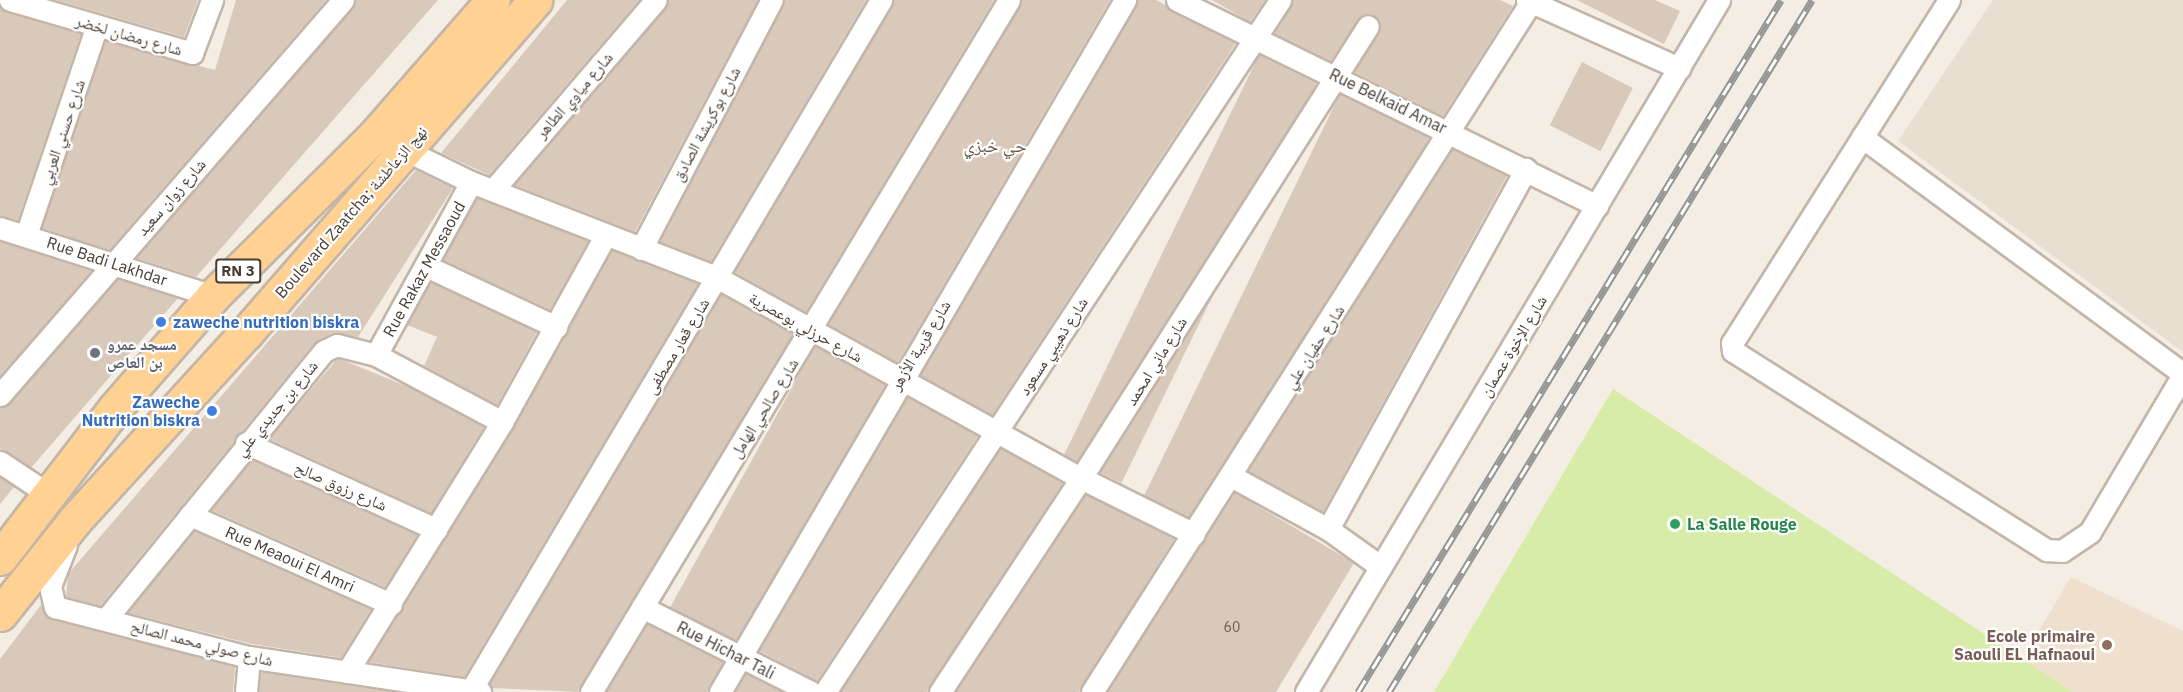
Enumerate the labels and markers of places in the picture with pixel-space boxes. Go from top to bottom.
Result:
place label: zaweche nutrition biskra [173,312,359,332]
marker: zaweche nutrition biskra [154,315,168,329]
place label: مسجد عمرو بن العاص [107,334,177,372]
marker: مسجد عمرو بن العاص [88,346,102,360]
place label: Zaweche Nutrition biskra [82,392,200,430]
marker: Zaweche Nutrition biskra [205,404,219,418]
place label: La Salle Rouge [1687,514,1797,534]
marker: La Salle Rouge [1668,517,1682,531]
place label: Ecole primaire Saouli EL Hafnaoui [1954,626,2095,664]
marker: Ecole primaire Saouli EL Hafnaoui [2100,638,2114,652]

